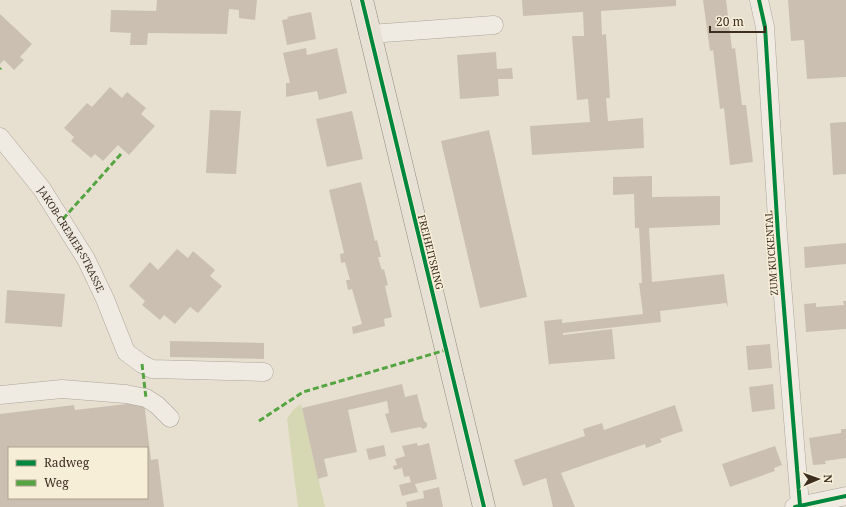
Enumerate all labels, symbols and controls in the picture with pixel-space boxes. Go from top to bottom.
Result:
scale bar [710,8,765,34]
text: 20 m [716,13,744,30]
street label: JAKOB-CREMER-STRASSE [34,182,108,294]
street label: ZUM KUCKENTAL [761,210,781,296]
street label: FREIHEITSRING [415,213,447,291]
legend [8,447,148,499]
text: Radweg [44,454,90,471]
north arrow [798,459,838,499]
text: Weg [44,474,69,491]
text: N [821,474,836,484]

